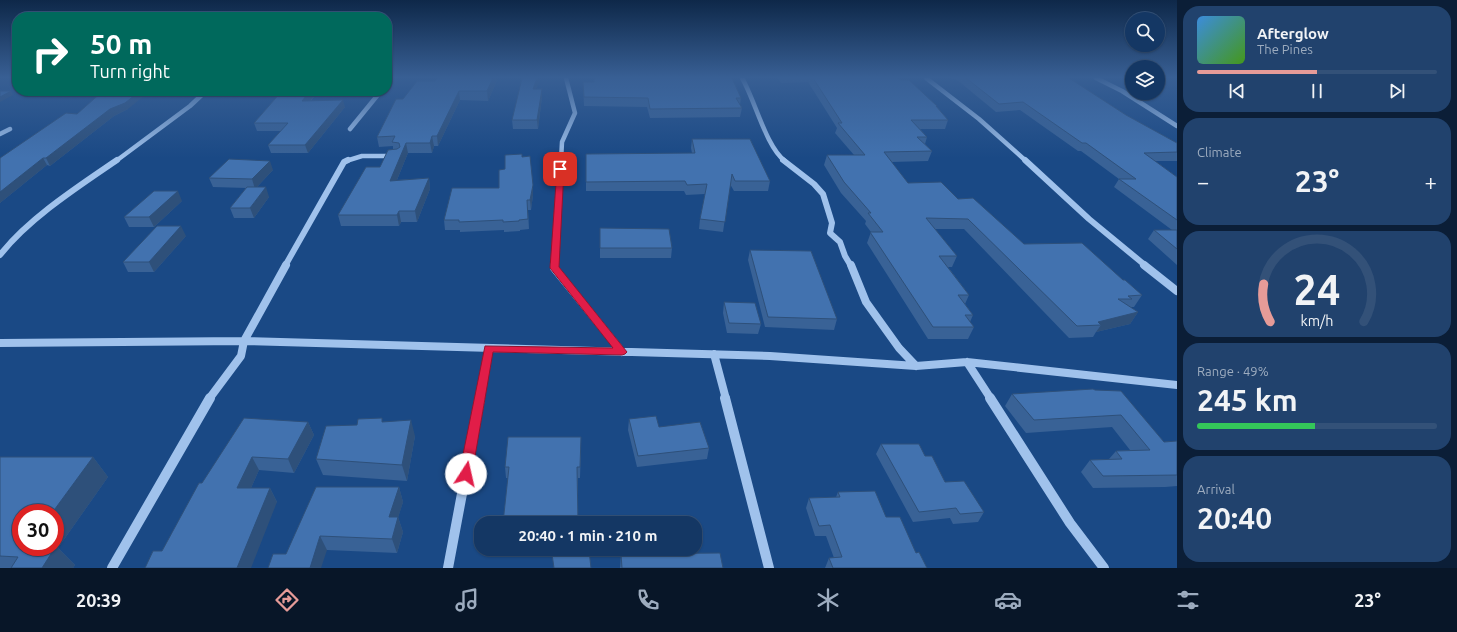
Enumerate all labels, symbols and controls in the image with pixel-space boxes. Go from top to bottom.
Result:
map controls [1125,12,1165,100]
button: search [1125,12,1165,52]
text: Afterglow [1257,25,1329,42]
icon: right [24,28,76,80]
text: 50 m [90,28,152,59]
text: The Pines [1257,42,1313,56]
button: layers [1125,60,1165,100]
text: Turn right [90,61,170,81]
icon: previous [1226,80,1248,102]
icon: pause [1306,80,1328,102]
icon: next [1386,80,1408,102]
text: Climate [1197,145,1242,159]
pin [543,152,577,186]
icon: arrive [549,158,571,180]
text: 23° [1295,164,1339,198]
text: − [1197,169,1209,194]
text: + [1425,169,1437,194]
text: 24 [1294,266,1340,313]
text: km/h [1301,313,1333,329]
text: Range · 49% [1197,364,1269,378]
text: 245 km [1197,383,1298,417]
position arrow [445,453,487,495]
text: Arrival [1197,482,1235,496]
text: 20:40 [1197,501,1272,535]
speed limit sign: 30 [12,504,64,556]
text: 20:40 · 1 min · 210 m [519,527,657,544]
icon: directions [273,586,301,614]
icon: music [453,586,481,614]
icon: phone [634,586,662,614]
icon: climate [814,586,842,614]
icon: car [994,586,1022,614]
icon: filters [1174,586,1202,614]
text: 20:39 [76,590,121,610]
text: 23° [1354,590,1381,610]

